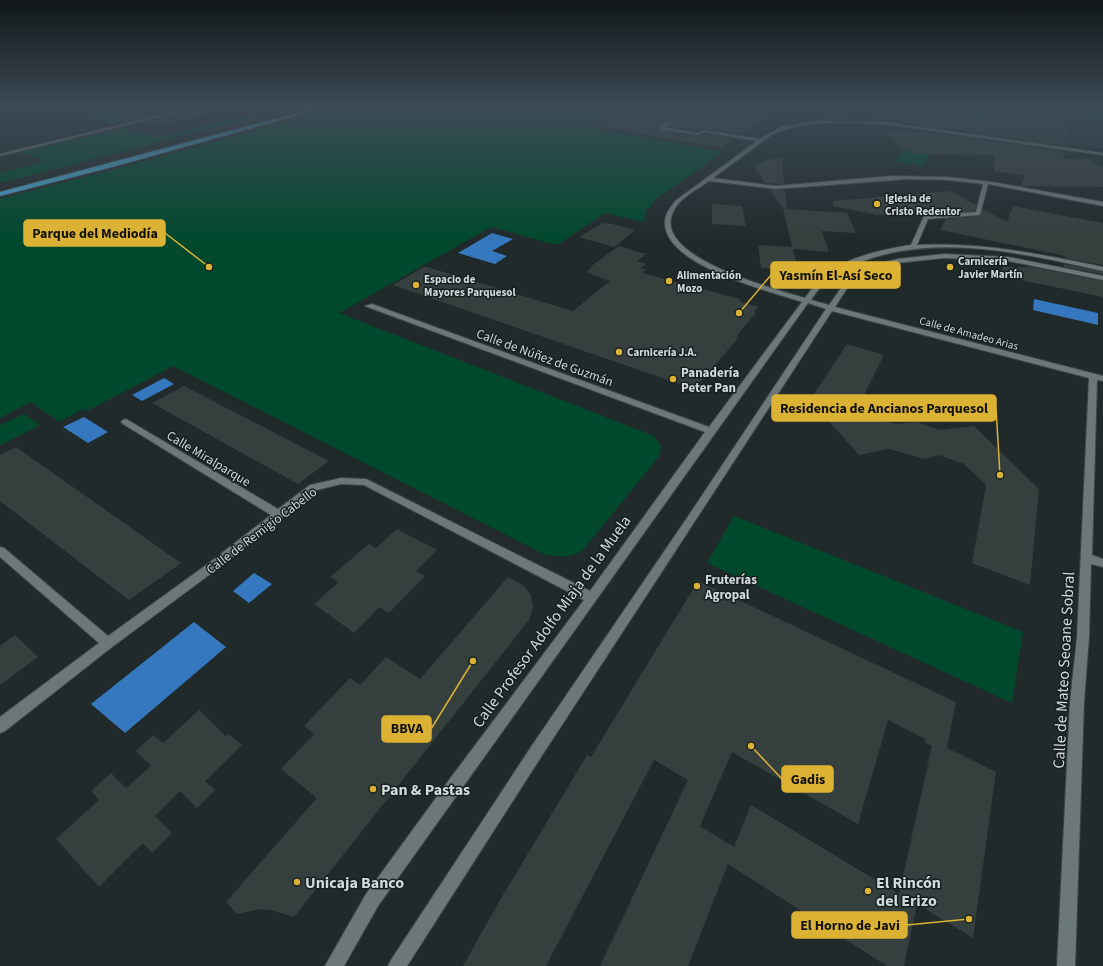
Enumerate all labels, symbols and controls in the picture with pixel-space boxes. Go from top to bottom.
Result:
place label: Iglesia de Cristo Redentor [885,191,962,219]
marker: Iglesia de Cristo Redentor [872,199,882,209]
callout: Parque del Mediodía [24,220,165,246]
text: Parque del Mediodía [32,224,158,244]
place label: Carnicería Javier Martín [958,254,1023,282]
callout: Yasmín El-Así Seco [771,262,900,288]
marker: Carnicería Javier Martín [945,262,955,272]
text: Yasmín El-Así Seco [779,266,893,286]
place label: Alimentación Mozo [676,268,741,296]
place label: Espacio de Mayores Parquesol [424,272,516,300]
marker: Alimentación Mozo [664,276,674,286]
marker: Espacio de Mayores Parquesol [411,280,421,290]
street label: Calle de Amadeo Arias [918,313,1020,354]
street label: Calle de Núñez de Guzmán [474,325,616,391]
place label: Carnicería J.A. [627,345,697,360]
marker: Carnicería J.A. [614,347,624,357]
place label: Panadería Peter Pan [681,364,739,397]
marker: Panadería Peter Pan [668,374,678,384]
callout: Residencia de Ancianos Parquesol [772,395,996,421]
text: Residencia de Ancianos Parquesol [780,399,988,419]
street label: Calle Miralparque [163,427,254,491]
street label: Calle de Remigio Cabello [203,483,321,578]
street label: Calle Profesor Adolfo Miaja de la Muela [467,511,636,732]
place label: Fruterías Agropal [704,571,757,604]
street label: Calle de Mateo Seoane Sobral [1048,571,1080,769]
marker: Fruterías Agropal [692,581,702,591]
callout: BBVA [382,716,431,742]
text: BBVA [391,719,424,739]
callout: Gadis [782,766,833,792]
text: Gadis [791,770,825,790]
place label: Pan & Pastas [381,779,470,801]
marker: Pan & Pastas [368,784,378,794]
place label: Unicaja Banco [305,872,404,894]
place label: El Rincón del Erizo [876,872,941,912]
marker: Unicaja Banco [292,877,302,887]
marker: El Rincón del Erizo [863,886,873,896]
callout: El Horno de Javi [792,912,907,938]
text: El Horno de Javi [800,916,900,936]

